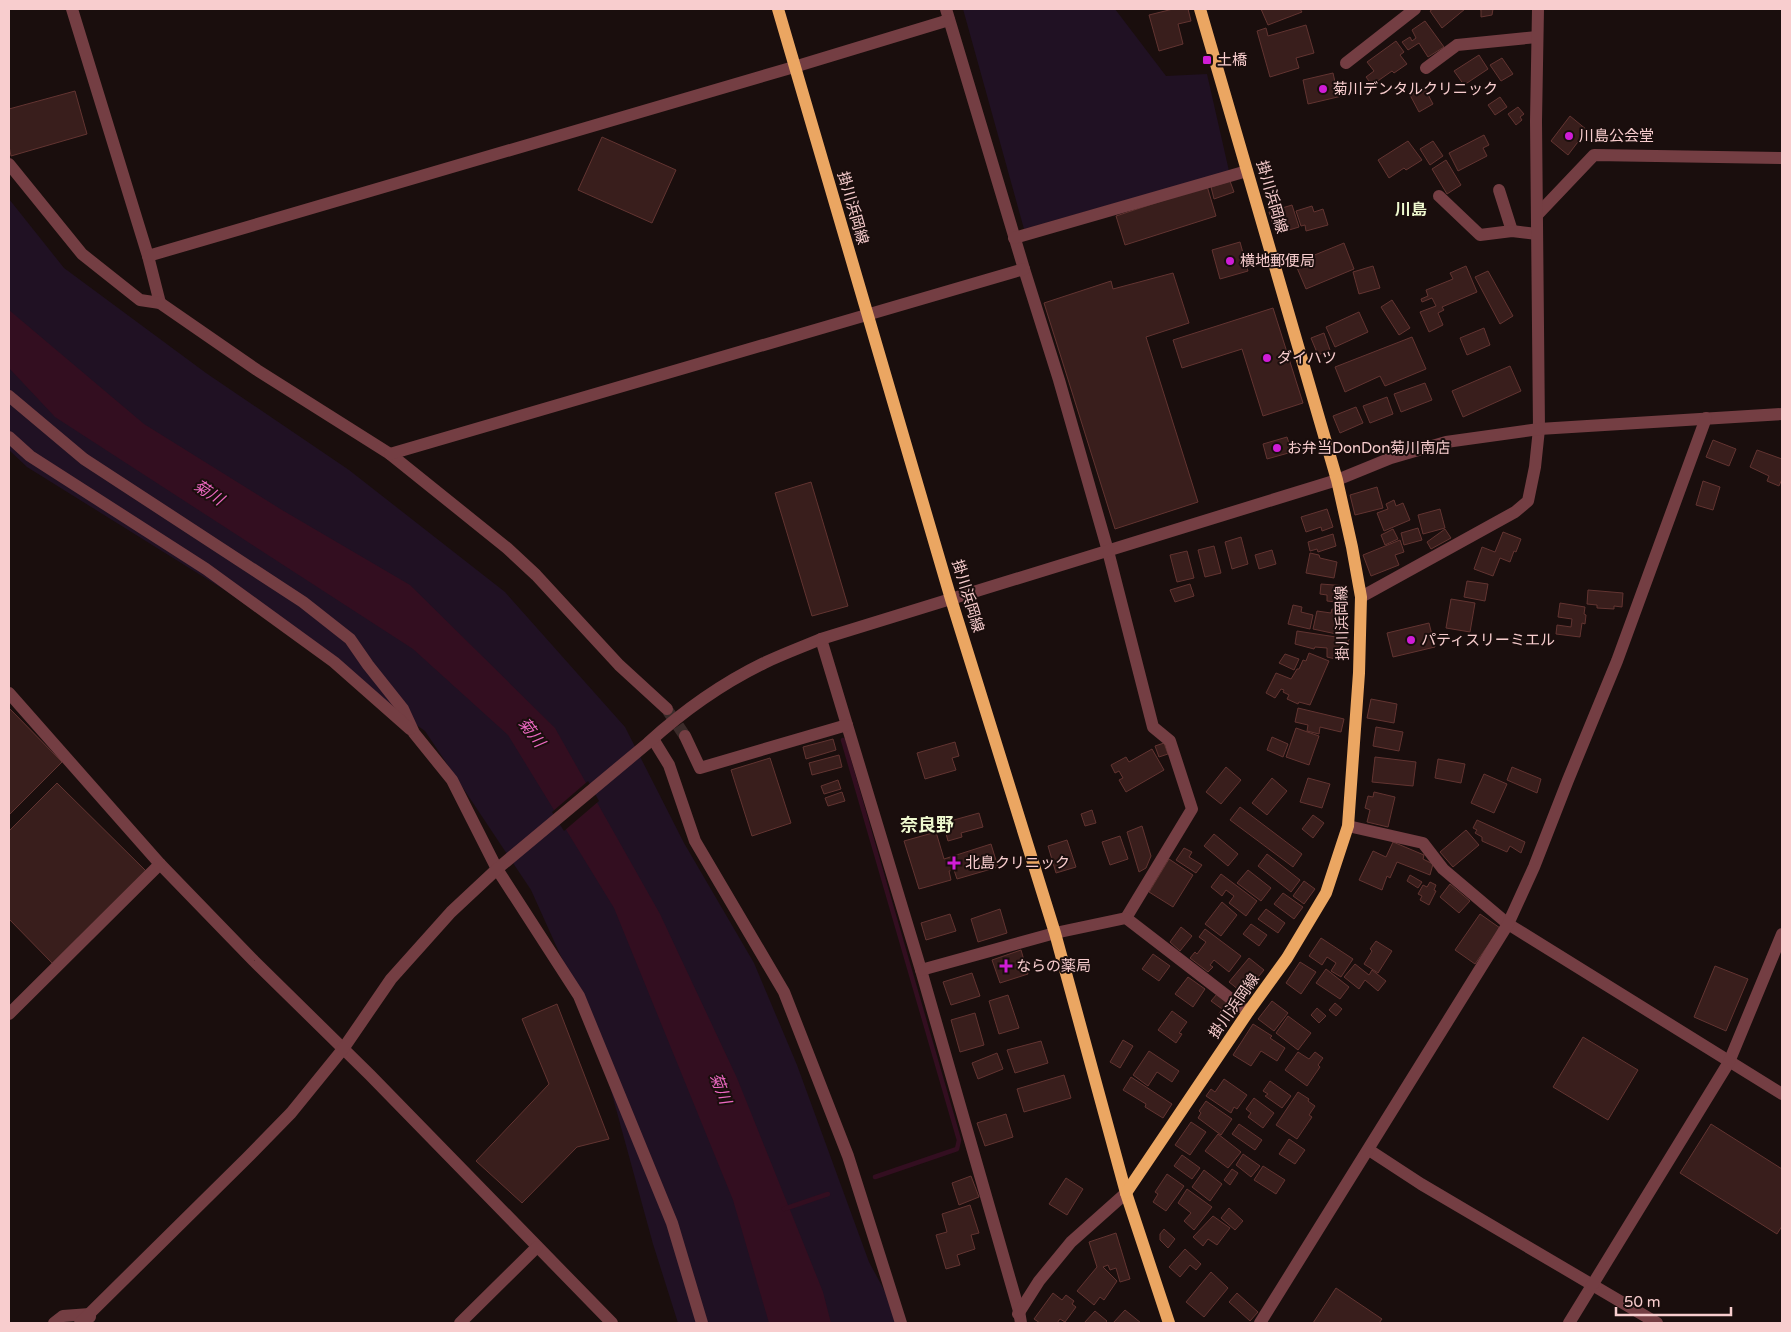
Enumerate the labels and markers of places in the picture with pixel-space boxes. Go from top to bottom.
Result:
place label: 土橋 [1217,51,1247,69]
marker: 土橋 [1201,54,1213,66]
place label: 菊川デンタルクリニック [1333,80,1498,98]
marker: 菊川デンタルクリニック [1317,83,1329,95]
place label: 川島公会堂 [1579,127,1654,145]
marker: 川島公会堂 [1563,130,1575,142]
place label: 横地郵便局 [1240,252,1315,270]
marker: 横地郵便局 [1224,255,1236,267]
place label: ダイハツ [1277,349,1337,367]
marker: ダイハツ [1261,352,1273,364]
place label: お弁当DonDon菊川南店 [1287,439,1450,457]
marker: お弁当DonDon菊川南店 [1271,442,1283,454]
place label: パティスリーミエル [1421,631,1555,649]
marker: パティスリーミエル [1405,634,1417,646]
place label: 北島クリニック [965,854,1070,872]
marker: 北島クリニック [947,856,961,870]
place label: ならの薬局 [1016,957,1091,975]
marker: ならの薬局 [1000,960,1012,972]

